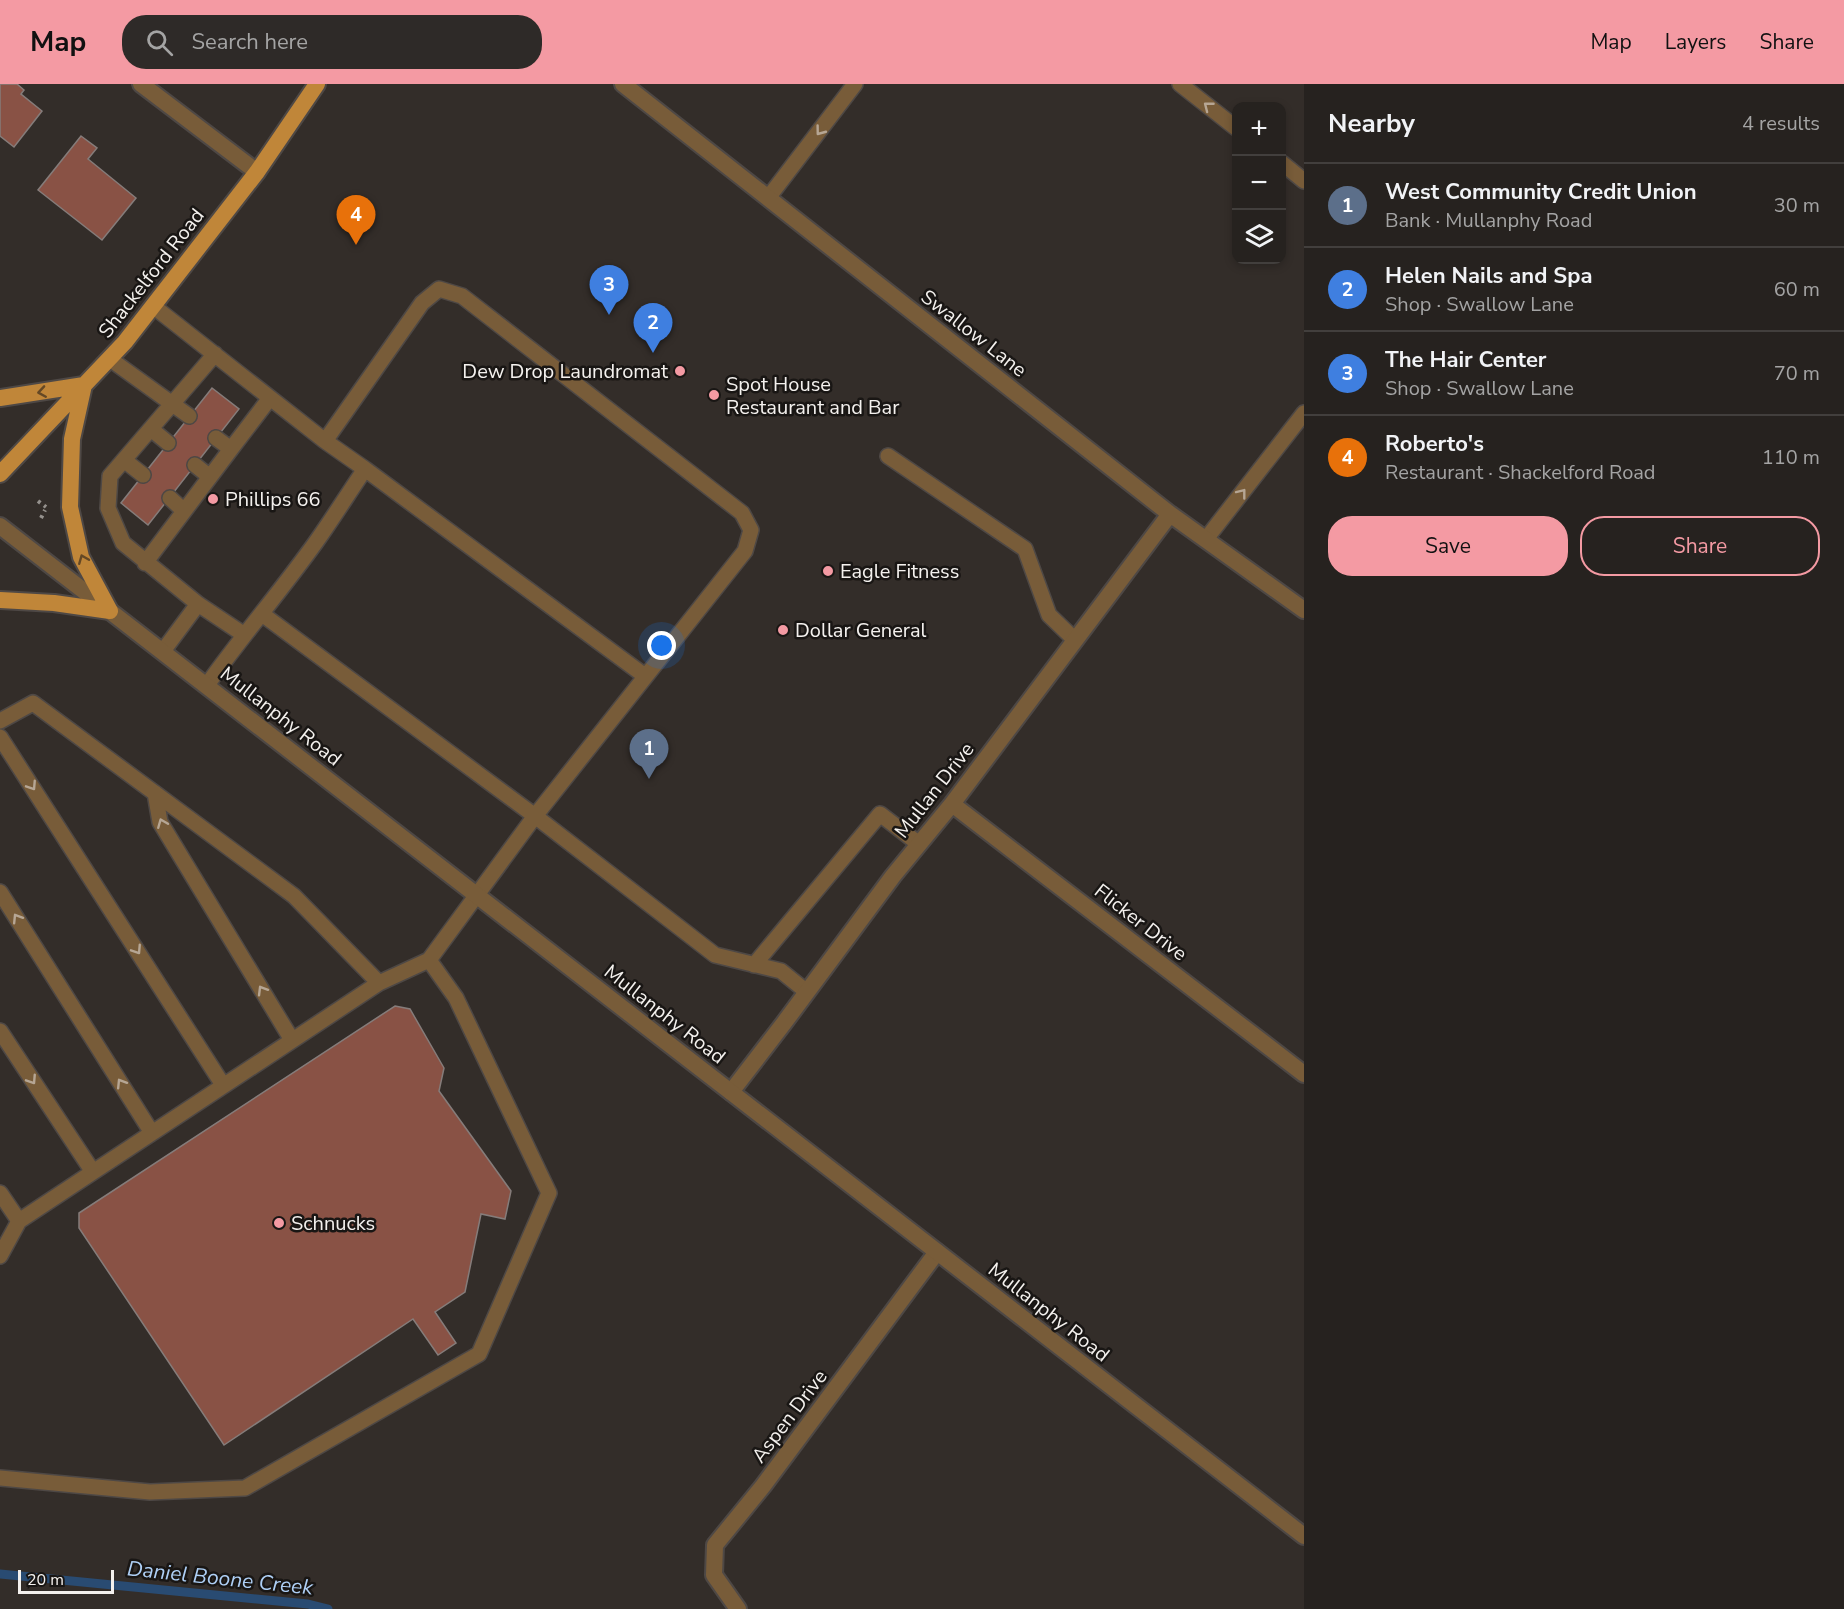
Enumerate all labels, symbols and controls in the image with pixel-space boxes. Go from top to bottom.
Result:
search box [122,15,542,69]
text: Map [30,23,86,61]
icon: search [143,26,176,59]
text: Search here [191,27,308,57]
text: Map [1590,28,1632,56]
text: Layers [1665,28,1726,56]
text: Share [1759,28,1814,56]
map controls [1232,102,1286,264]
button: + [1232,102,1286,156]
one-way arrow [1204,103,1215,114]
text: Nearby [1328,106,1415,141]
text: 4 results [1742,110,1820,137]
one-way arrow [816,124,827,135]
button: − [1232,156,1286,210]
text: West Community Credit Union [1385,177,1697,207]
text: 1 [1342,192,1354,219]
text: 30 m [1774,192,1820,219]
pin: 4 [336,196,376,245]
street label: Shackelford Road [92,203,211,344]
text: Bank · Mullanphy Road [1385,207,1592,234]
button: layers [1232,210,1286,264]
text: Helen Nails and Spa [1385,261,1592,291]
pin: 3 [590,266,628,315]
text: 2 [1342,276,1354,303]
text: 60 m [1774,276,1820,303]
street label: Swallow Lane [915,283,1032,383]
text: Shop · Swallow Lane [1385,291,1574,318]
pin: 2 [634,304,672,353]
text: The Hair Center [1385,345,1546,375]
place label: Dew Drop Laundromat [462,358,669,385]
text: 3 [1342,360,1354,387]
text: 70 m [1774,360,1820,387]
marker: Dew Drop Laundromat [673,364,687,378]
place label: Spot House Restaurant and Bar [726,371,899,421]
text: Shop · Swallow Lane [1385,375,1574,402]
one-way arrow [38,385,47,397]
marker: Spot House Restaurant and Bar [707,388,721,402]
text: Roberto's [1385,429,1484,459]
text: 4 [1342,444,1354,471]
text: 110 m [1762,444,1820,471]
text: Restaurant · Shackelford Road [1385,459,1656,486]
place label: Phillips 66 [225,486,321,513]
one-way arrow [1235,489,1246,500]
marker: Phillips 66 [206,492,220,506]
button: Save [1328,516,1568,576]
button: Share [1580,516,1820,576]
one-way arrow [78,554,90,565]
place label: Eagle Fitness [840,558,959,585]
marker: Eagle Fitness [821,564,835,578]
place label: Dollar General [795,617,927,644]
marker: Dollar General [776,623,790,637]
your location [647,631,676,660]
street label: Mullanphy Road [214,661,347,772]
pin: 1 [630,730,668,779]
street label: Mullan Drive [888,737,980,844]
one-way arrow [24,780,36,790]
one-way arrow [157,818,170,828]
street label: Flicker Drive [1089,878,1193,967]
one-way arrow [13,914,24,925]
one-way arrow [129,944,141,954]
street label: Mullanphy Road [598,959,731,1070]
one-way arrow [257,986,269,996]
one-way arrow [25,1073,36,1084]
one-way arrow [117,1079,129,1089]
place label: Schnucks [291,1210,375,1237]
marker: Schnucks [272,1216,286,1230]
street label: Mullanphy Road [982,1257,1115,1368]
street label: Aspen Drive [745,1364,833,1468]
water label: Daniel Boone Creek [126,1554,315,1602]
scale bar [18,1567,114,1594]
text: 20 m [27,1569,64,1591]

